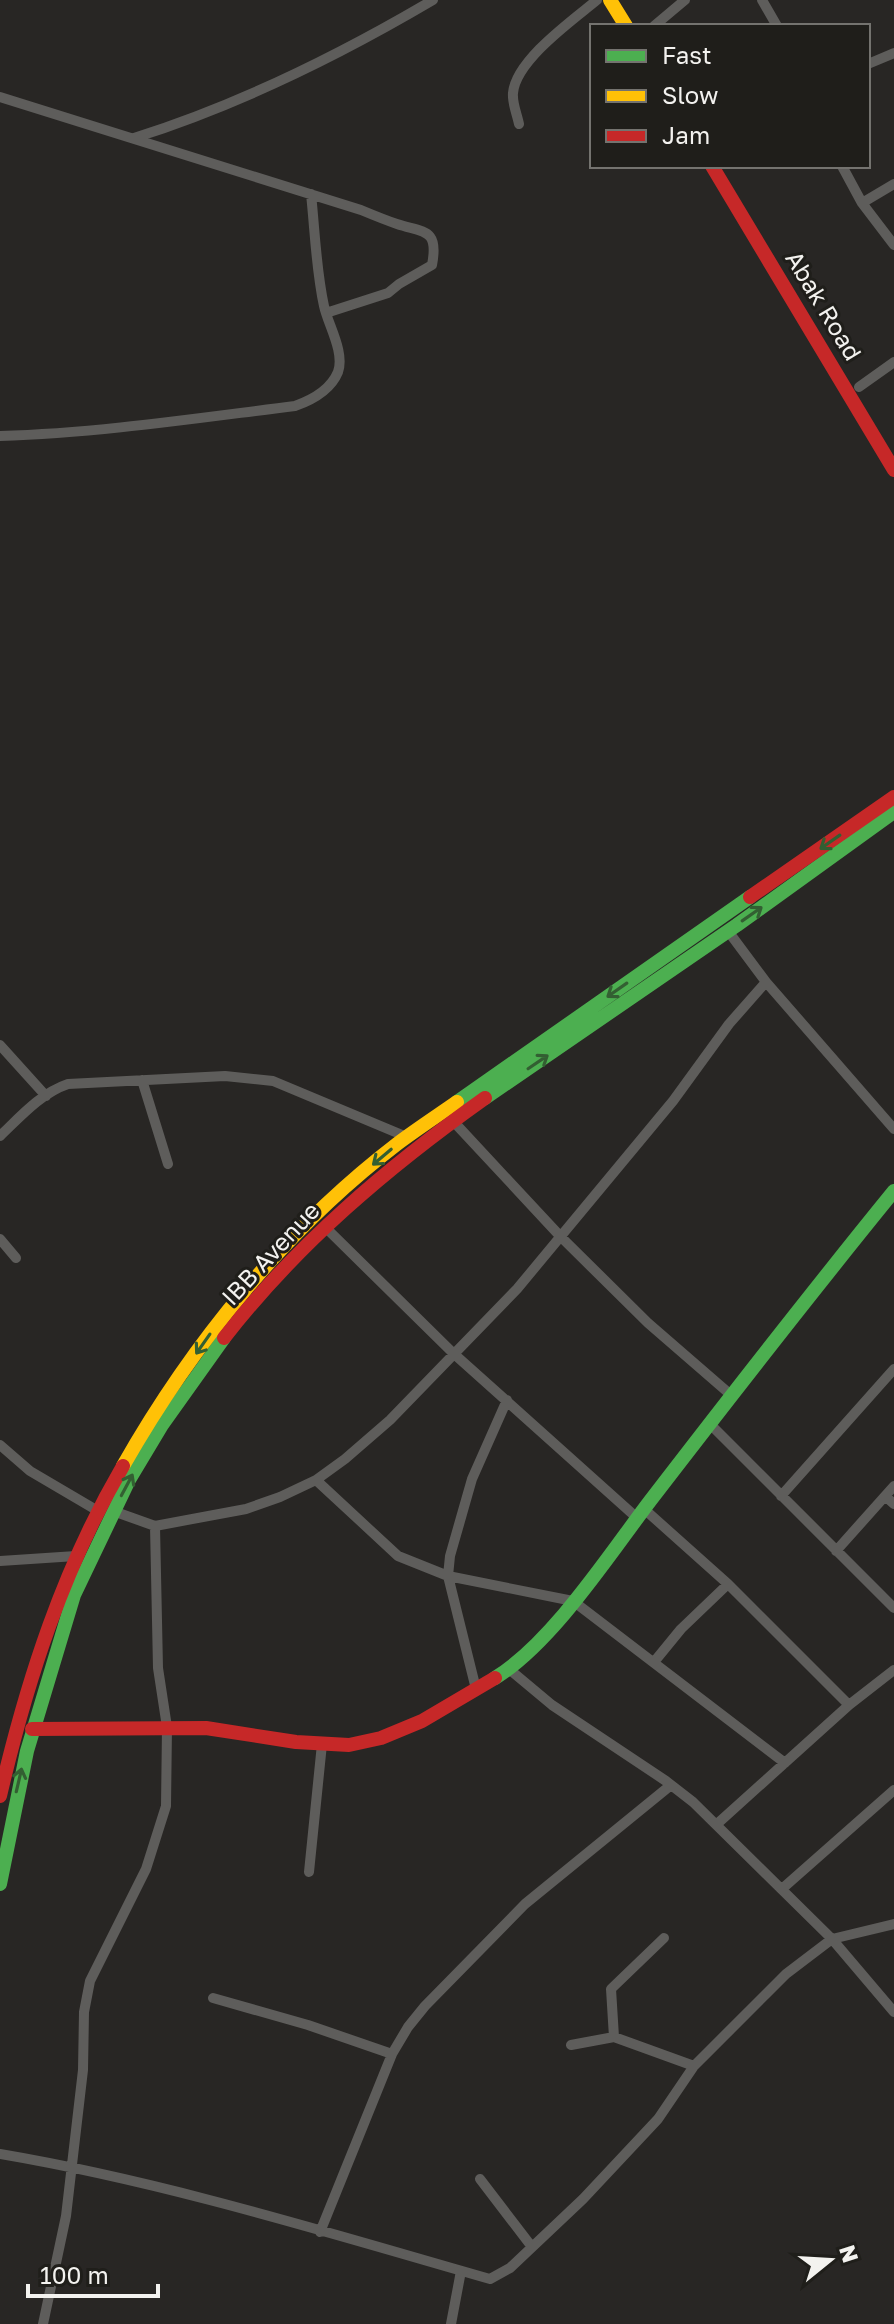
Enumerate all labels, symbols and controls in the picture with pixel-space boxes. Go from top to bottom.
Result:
legend [590,24,870,168]
text: Fast [662,40,712,69]
text: Slow [662,80,718,109]
text: Jam [662,120,710,149]
street label: Abak Road [780,245,868,365]
one-way arrow [820,834,842,850]
one-way arrow [741,906,763,922]
one-way arrow [606,982,628,998]
one-way arrow [526,1053,548,1070]
one-way arrow [372,1148,393,1166]
street label: IBB Avenue [215,1195,325,1311]
one-way arrow [194,1333,211,1354]
one-way arrow [120,1473,136,1497]
one-way arrow [12,1768,27,1794]
north arrow [790,2220,870,2300]
text: N [834,2242,865,2266]
scale bar [28,2248,158,2298]
text: 100 m [40,2260,109,2289]

